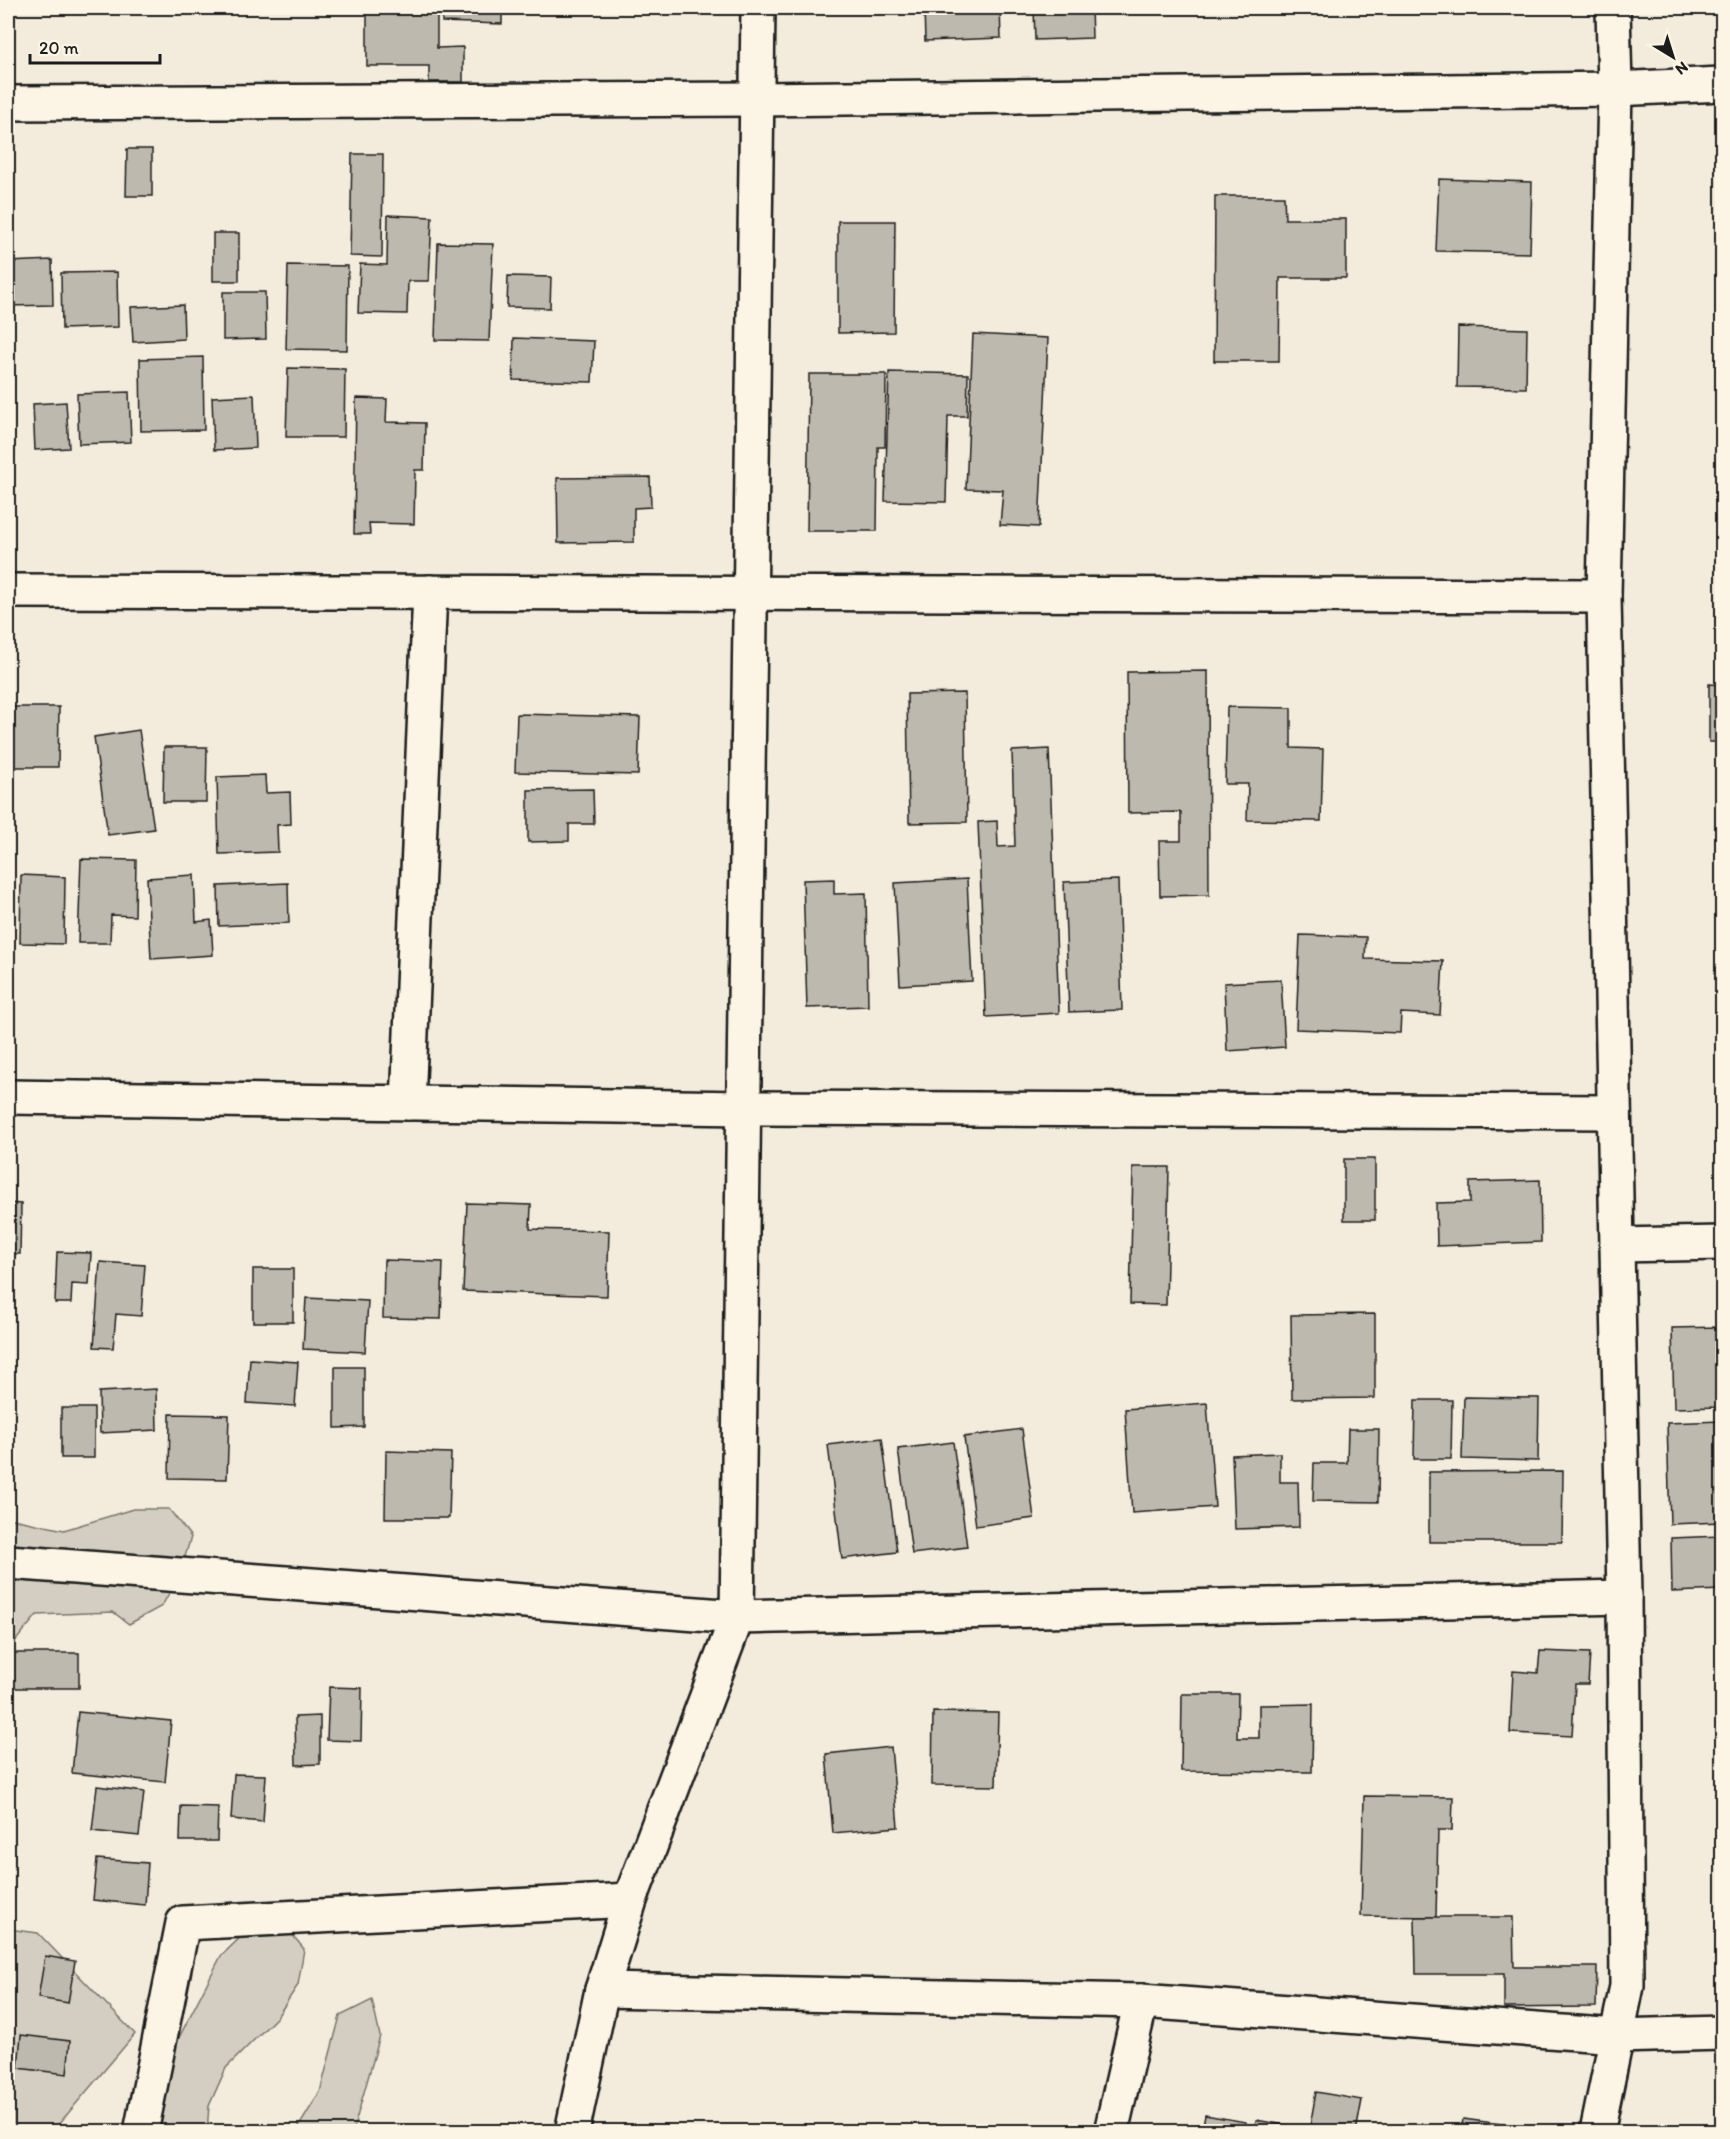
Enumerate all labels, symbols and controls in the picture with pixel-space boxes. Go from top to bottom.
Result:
scale bar [30,27,160,65]
north arrow [1643,27,1703,87]
text: 20 m [39,37,79,59]
text: N [1672,58,1692,79]

